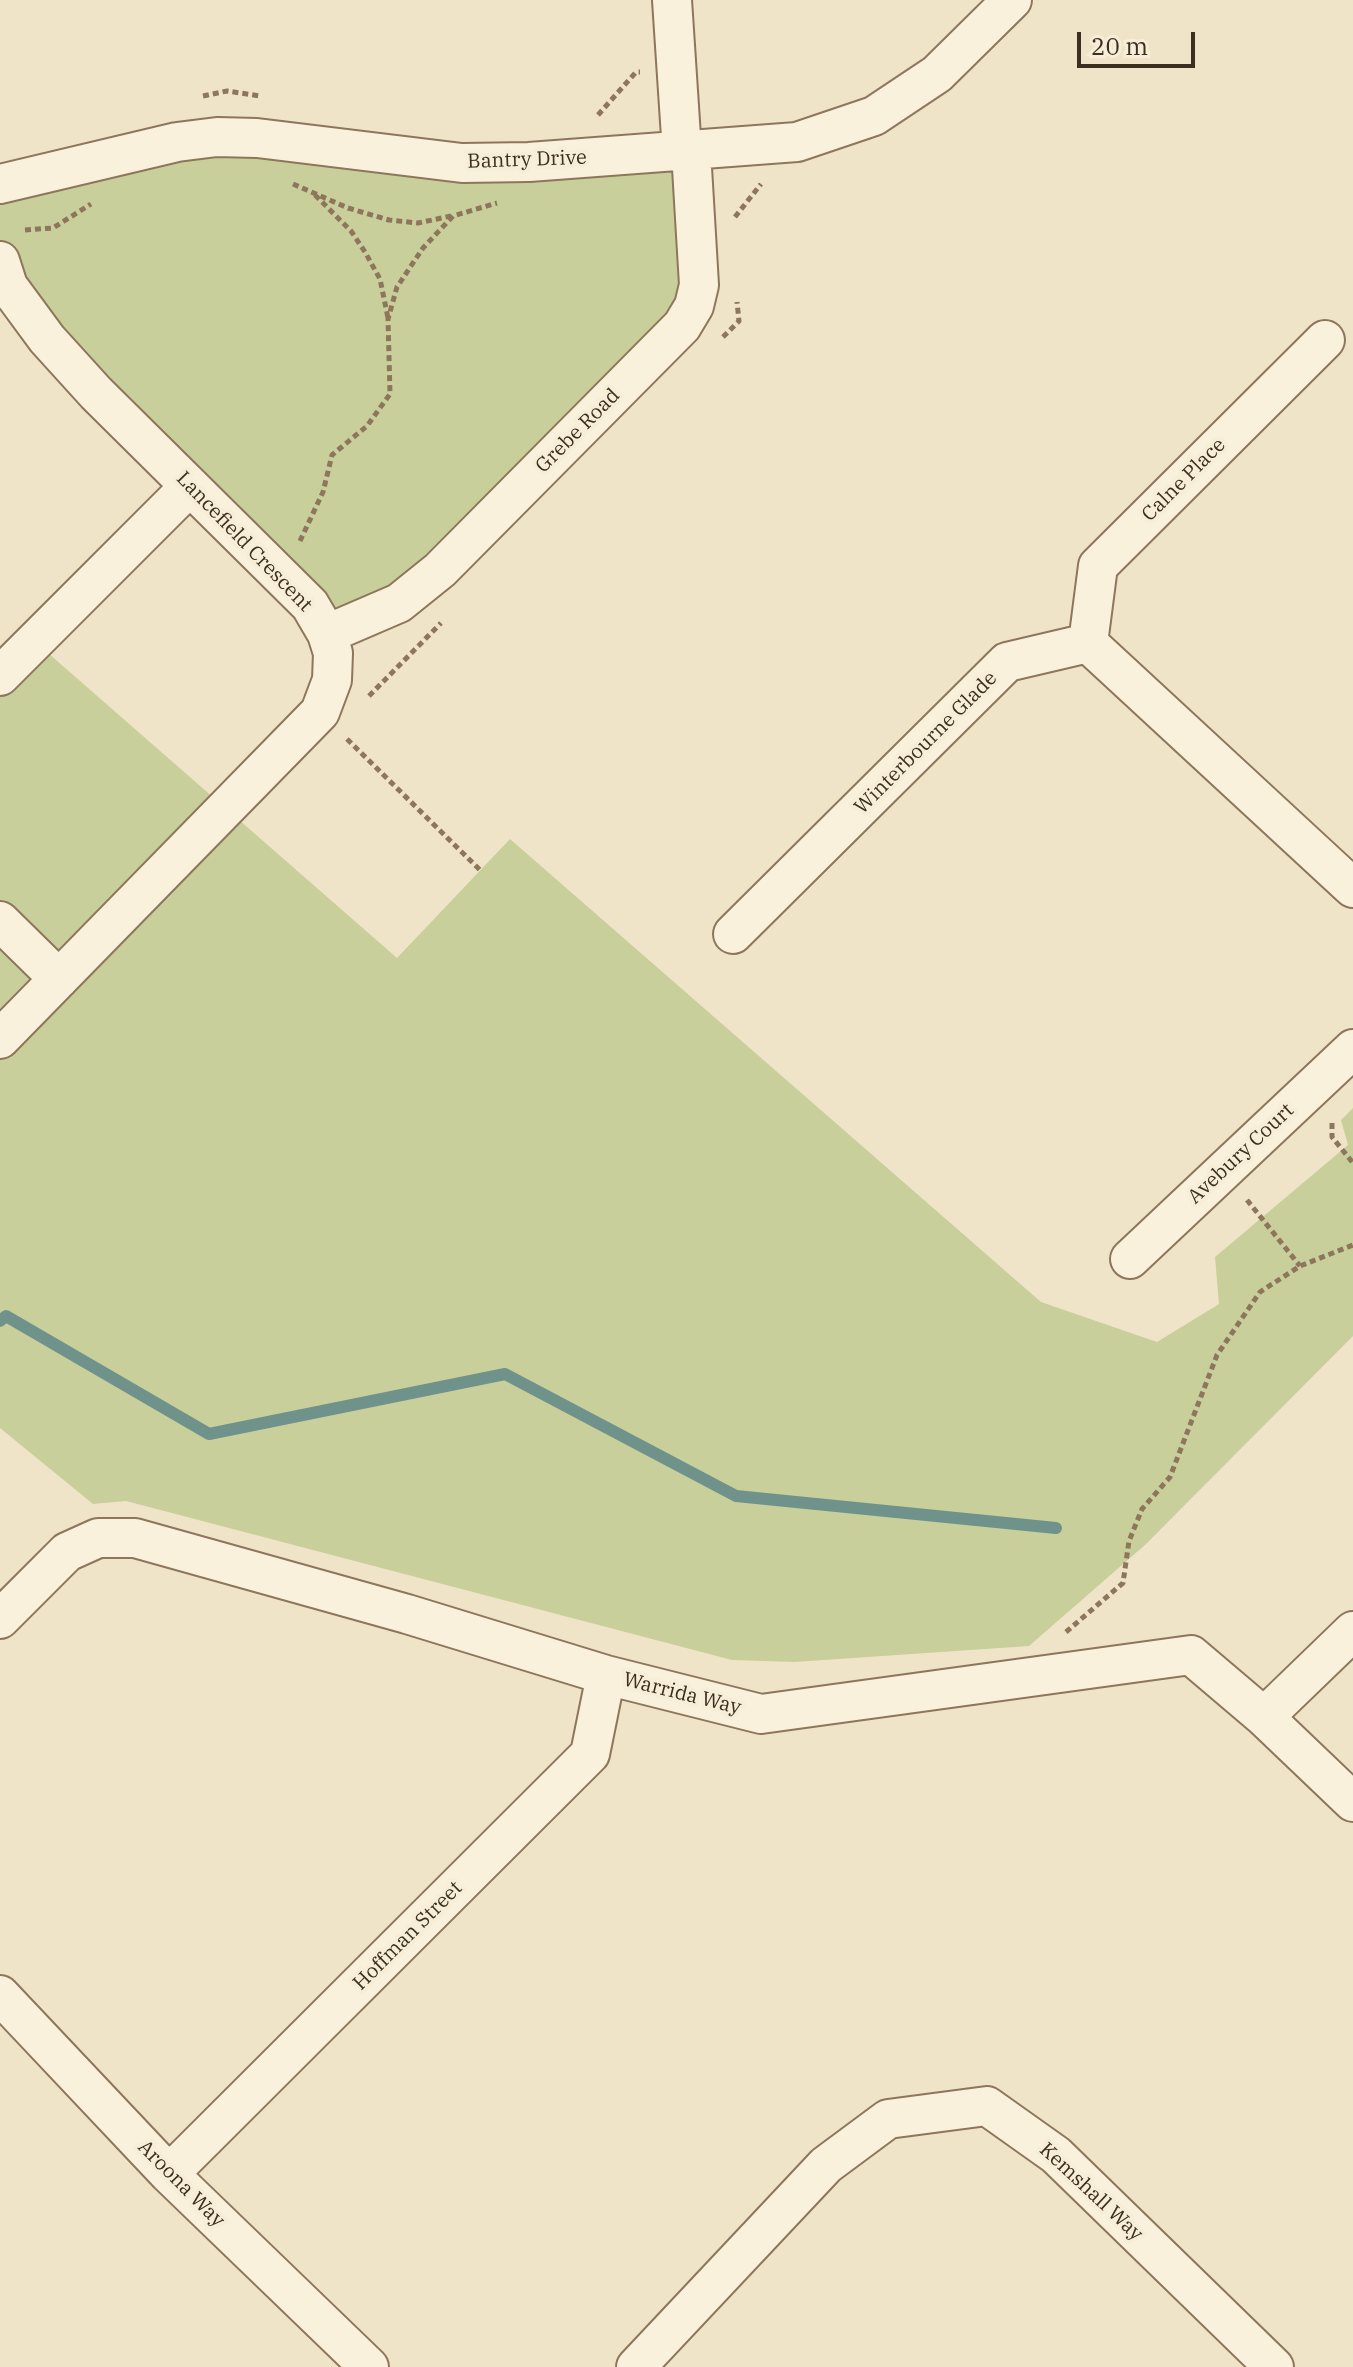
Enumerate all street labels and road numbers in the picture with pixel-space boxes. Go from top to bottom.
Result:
street label: Bantry Drive [467,146,587,174]
street label: Grebe Road [531,384,625,478]
street label: Calne Place [1137,433,1231,527]
street label: Lancefield Crescent [171,467,317,617]
street label: Winterbourne Glade [850,667,1002,819]
street label: Avebury Court [1183,1099,1299,1209]
street label: Warrida Way [621,1668,743,1720]
street label: Hoffman Street [349,1877,467,1995]
street label: Aroona Way [132,2135,230,2233]
street label: Kemshall Way [1034,2138,1148,2246]

